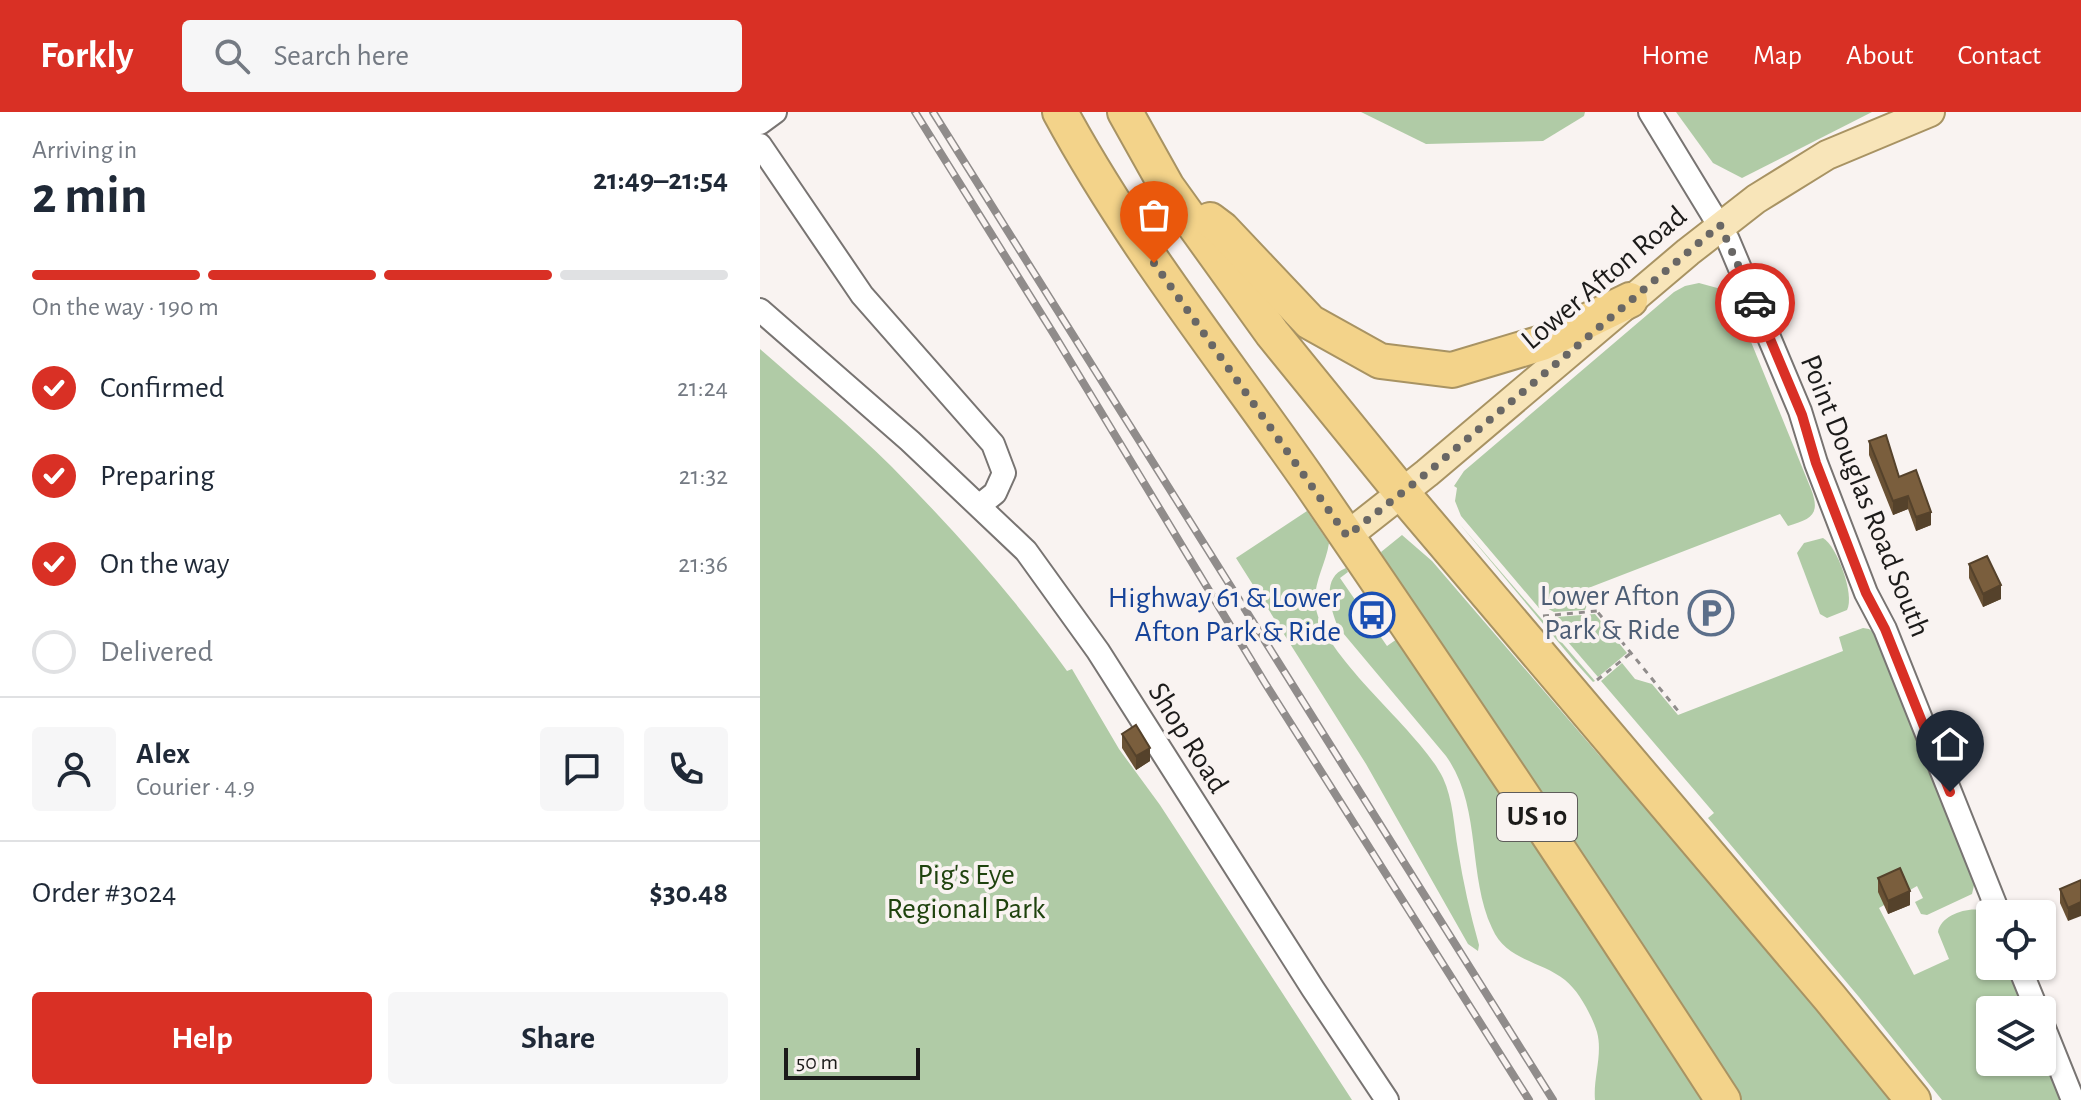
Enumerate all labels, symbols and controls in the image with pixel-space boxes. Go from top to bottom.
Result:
search box [182,20,742,92]
icon: search [210,34,254,78]
text: Forkly [40,37,134,75]
text: Search here [274,41,409,71]
text: Home [1642,42,1709,70]
text: Map [1753,42,1802,70]
text: About [1846,42,1914,70]
text: Contact [1958,42,2041,70]
text: Arriving in [32,137,137,163]
text: 21:49–21:54 [593,165,728,195]
text: 2 min [32,170,147,222]
pin [1120,181,1188,263]
icon: bag [1132,193,1176,237]
street label: Lower Afton Road [1516,201,1692,355]
courier [1715,263,1795,343]
icon: car [1733,281,1777,325]
text: On the way · 190 m [32,294,219,320]
street label: Point Douglas Road South [1795,351,1935,641]
icon: check [32,366,76,410]
text: Confirmed [100,373,224,403]
text: 21:24 [677,375,728,401]
icon: check [32,454,76,498]
text: Preparing [100,461,215,491]
text: 21:32 [679,463,728,489]
icon: check [32,542,76,586]
text: On the way [100,549,229,579]
text: 21:36 [678,551,728,577]
place label: Lower Afton Park & Ride [1540,581,1680,645]
place label: Highway 61 & Lower Afton Park & Ride [1108,583,1341,647]
parking icon: Lower Afton Park & Ride [1687,589,1735,637]
bus stop icon: Highway 61 & Lower Afton Park & Ride [1348,591,1396,639]
text: Delivered [100,637,213,667]
street label: Shop Road [1142,677,1234,799]
pin [1916,710,1984,792]
icon: home [1928,722,1972,766]
button: person [32,727,116,811]
button: chat [540,727,624,811]
button: phone [644,727,728,811]
text: Alex [136,739,190,769]
text: Courier · 4.9 [136,774,255,800]
road number: US 10 [1497,793,1577,841]
park label: Pig's Eye Regional Park [887,860,1046,924]
text: Order #3024 [32,878,176,908]
text: $30.48 [649,878,728,908]
map controls [1976,900,2056,1076]
button: locate [1976,900,2056,980]
button: Help [32,992,372,1084]
button: Share [388,992,728,1084]
button: layers [1976,996,2056,1076]
scale bar [784,1044,920,1080]
text: 50 m [796,1051,838,1073]

